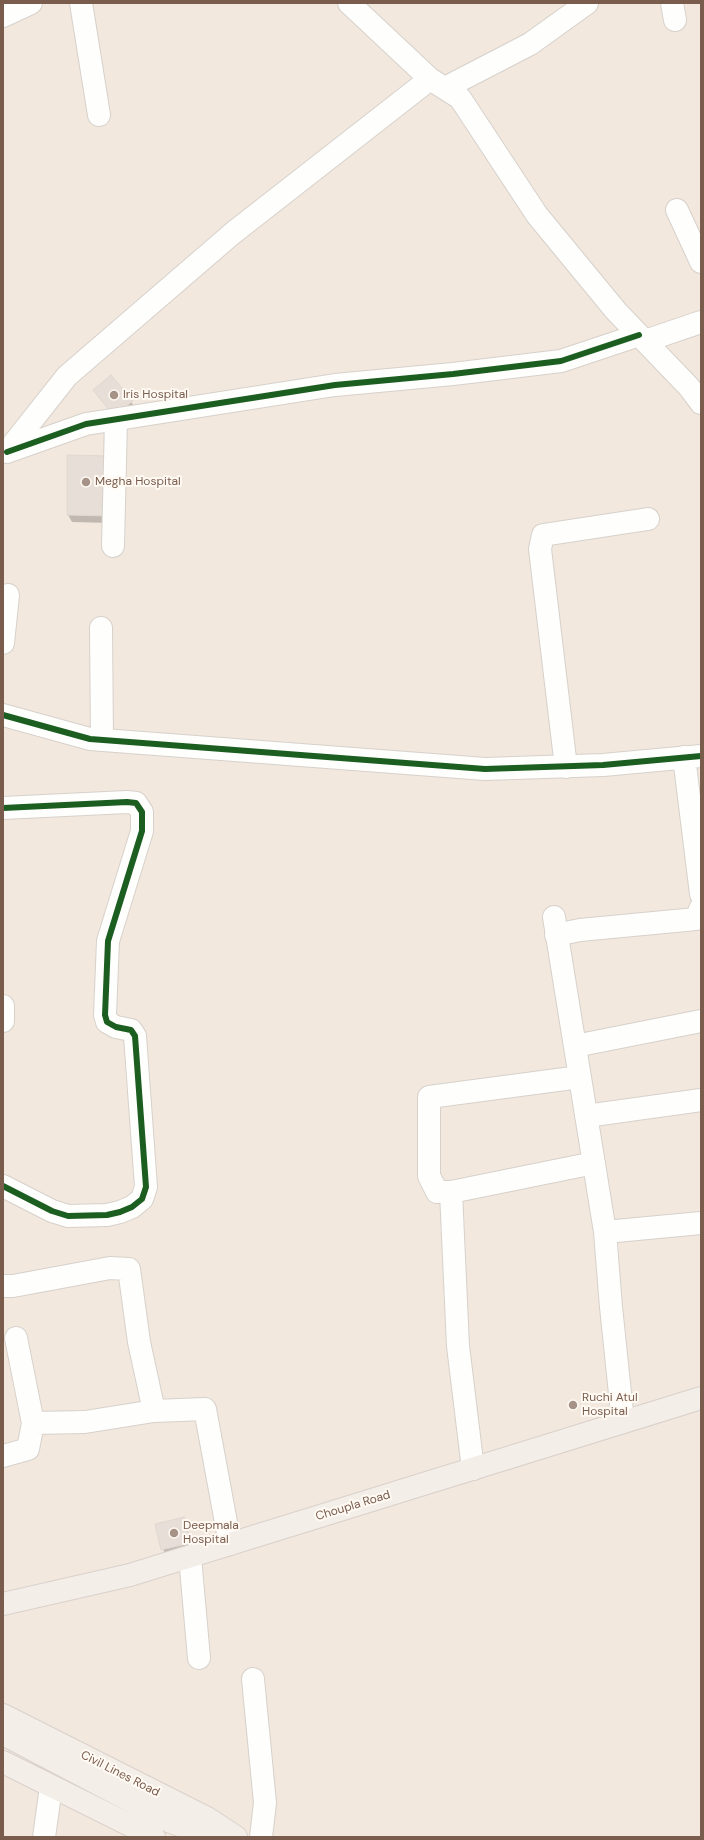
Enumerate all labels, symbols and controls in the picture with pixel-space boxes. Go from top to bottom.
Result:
place label: Iris Hospital [123,388,188,402]
marker: Iris Hospital [108,389,120,401]
place label: Megha Hospital [95,475,181,489]
marker: Megha Hospital [80,476,92,488]
place label: Ruchi Atul Hospital [582,1391,638,1419]
marker: Ruchi Atul Hospital [567,1399,579,1411]
street label: Choupla Road [314,1488,392,1524]
place label: Deepmala Hospital [183,1519,239,1547]
marker: Deepmala Hospital [168,1527,180,1539]
street label: Civil Lines Road [78,1748,162,1800]

